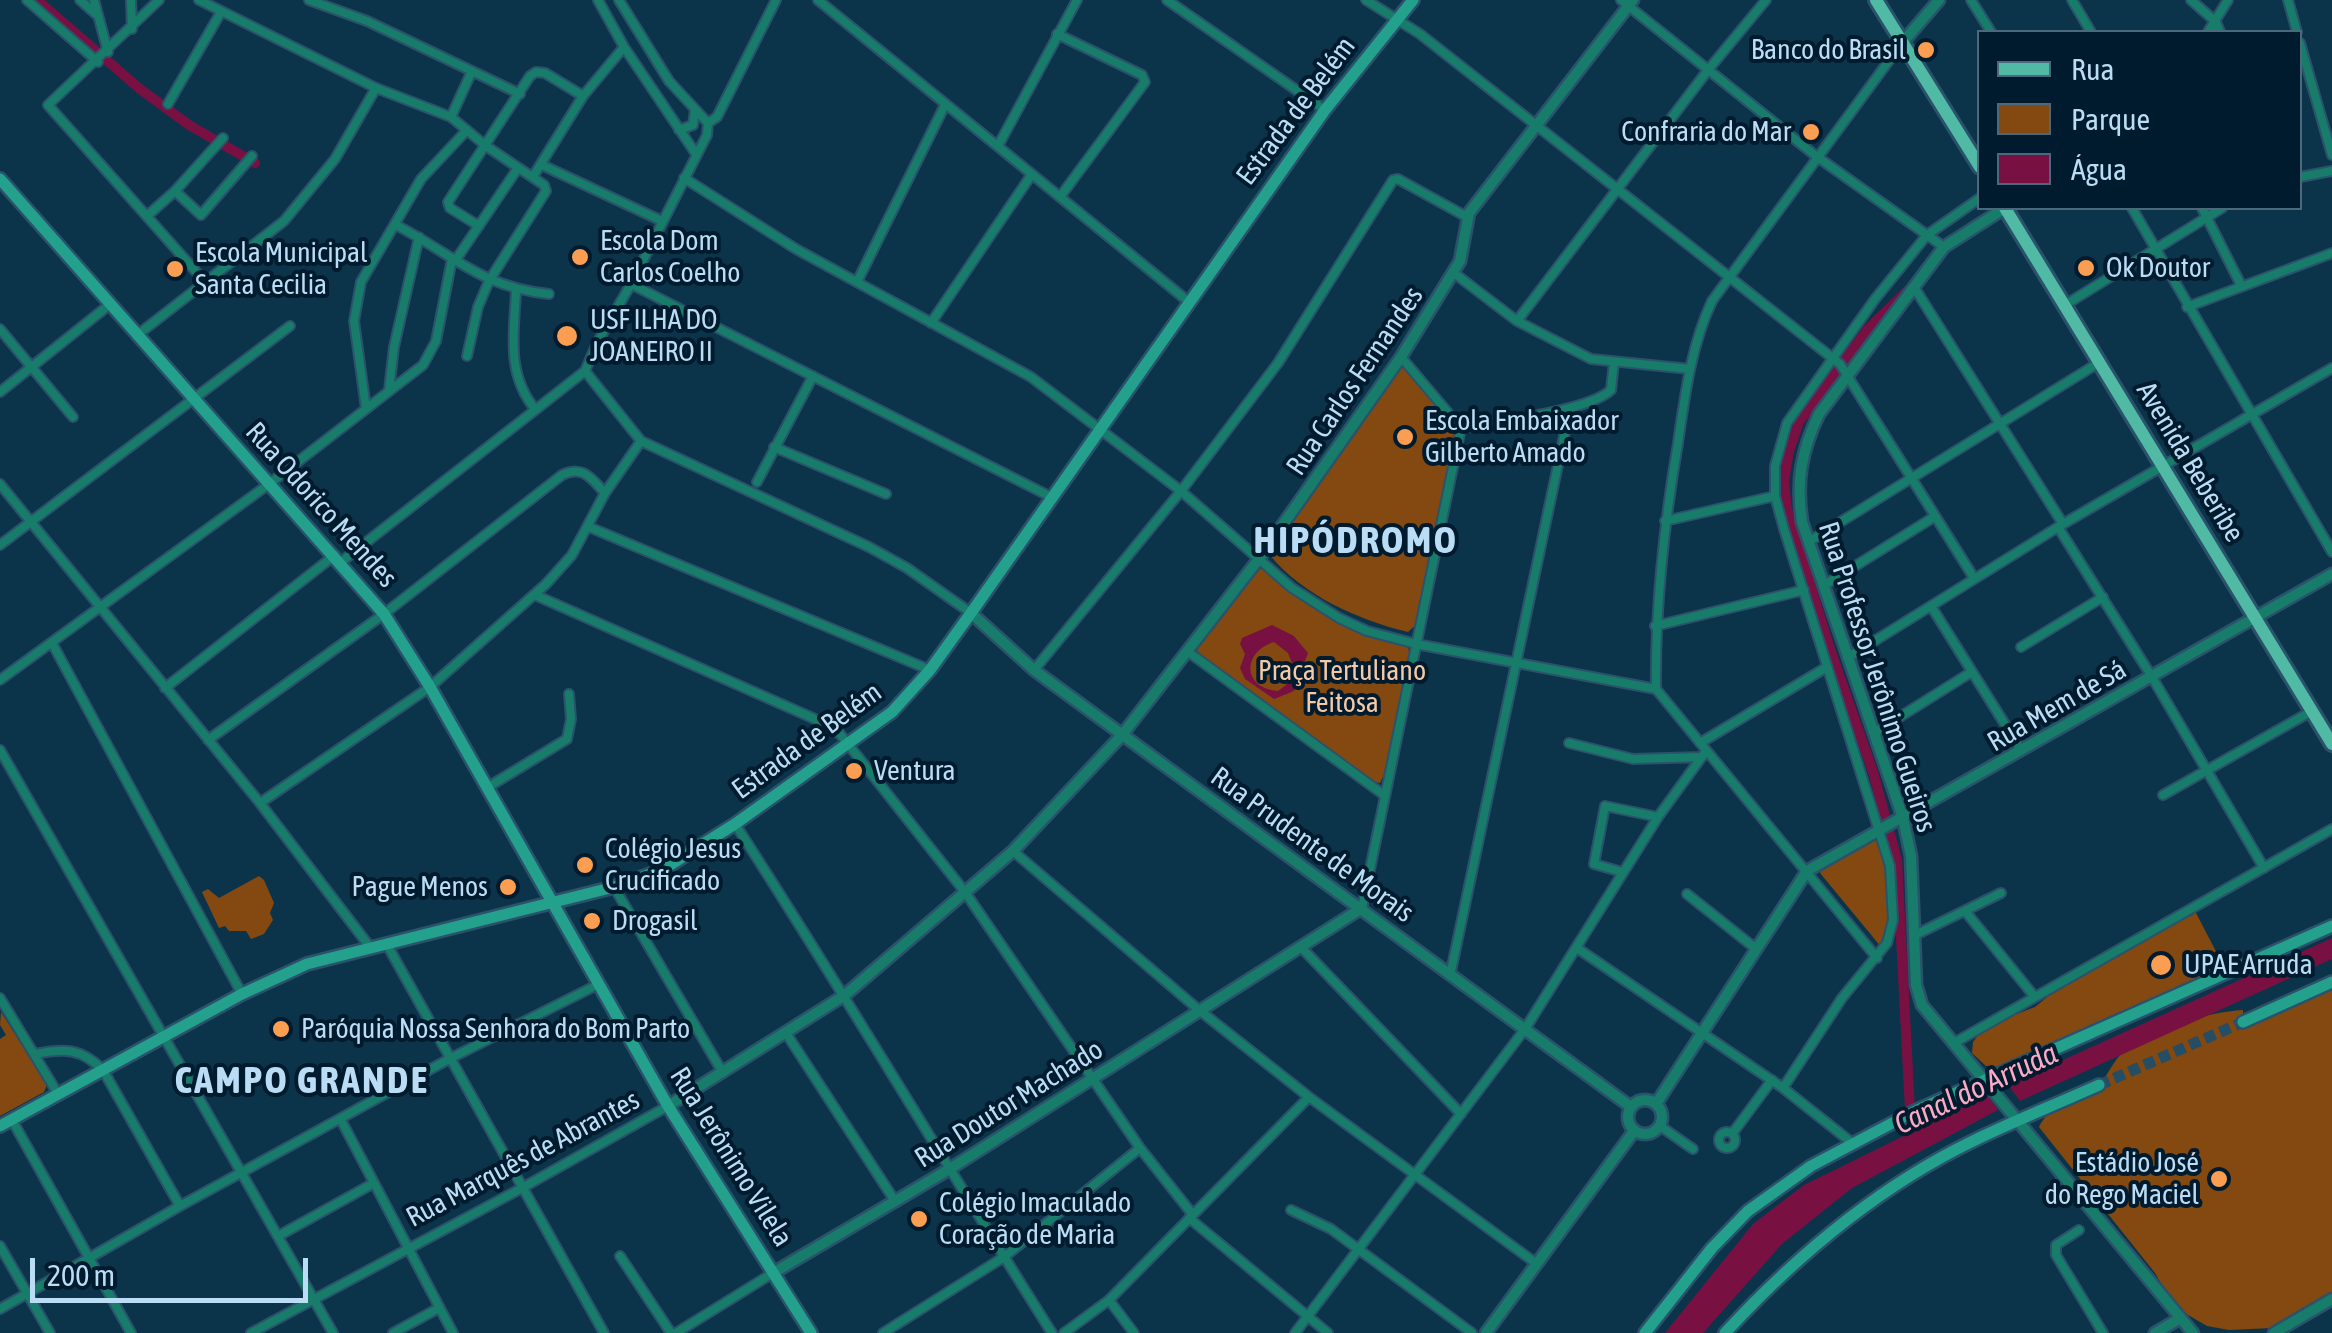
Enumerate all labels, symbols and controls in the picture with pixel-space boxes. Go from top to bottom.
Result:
street label: Estrada de Belém [1229,30,1363,192]
legend [1977,30,2302,210]
place label: Banco do Brasil [1751,33,1906,67]
marker: Banco do Brasil [1915,39,1937,61]
text: Rua [2071,52,2114,86]
text: Parque [2071,102,2150,136]
place label: Confraria do Mar [1621,115,1791,149]
marker: Confraria do Mar [1800,121,1822,143]
text: Água [2071,152,2127,186]
place label: Escola Dom Carlos Coelho [600,224,741,290]
place label: Escola Municipal Santa Cecilia [195,236,367,302]
marker: Escola Dom Carlos Coelho [569,246,591,268]
place label: Ok Doutor [2106,251,2210,285]
marker: Ok Doutor [2075,257,2097,279]
marker: Escola Municipal Santa Cecilia [164,258,186,280]
street label: Rua Carlos Fernandes [1280,280,1430,482]
place label: USF ILHA DO JOANEIRO II [590,303,717,369]
marker: USF ILHA DO JOANEIRO II [554,323,580,349]
street label: Avenida Beberibe [2129,376,2251,548]
place label: Escola Embaixador Gilberto Amado [1425,404,1618,470]
street label: Rua Odorico Mendes [238,416,404,594]
marker: Escola Embaixador Gilberto Amado [1394,426,1416,448]
district label: HIPÓDROMO [1254,518,1458,564]
street label: Rua Professor Jerônimo Gueiros [1811,518,1943,836]
street label: Rua Mem de Sá [1982,653,2132,759]
park label: Praça Tertuliano Feitosa [1258,654,1426,720]
street label: Estrada de Belém [726,676,888,806]
place label: Ventura [874,754,955,788]
marker: Ventura [843,760,865,782]
street label: Rua Prudente de Morais [1204,760,1420,930]
place label: Colégio Jesus Crucificado [605,832,741,898]
marker: Colégio Jesus Crucificado [574,854,596,876]
place label: Pague Menos [352,870,488,904]
marker: Pague Menos [497,876,519,898]
place label: Drogasil [612,904,697,938]
marker: Drogasil [581,910,603,932]
place label: UPAE Arruda [2184,948,2313,982]
marker: UPAE Arruda [2148,952,2174,978]
place label: Paróquia Nossa Senhora do Bom Parto [301,1012,690,1046]
marker: Paróquia Nossa Senhora do Bom Parto [270,1018,292,1040]
street label: Rua Doutor Machado [909,1033,1109,1175]
water label: Canal do Arruda [1889,1036,2063,1142]
district label: CAMPO GRANDE [175,1058,429,1104]
street label: Rua Jerônimo Vilela [662,1061,800,1253]
street label: Rua Marquês de Abrantes [401,1083,645,1235]
place label: Estádio José do Rego Maciel [2045,1146,2199,1212]
marker: Estádio José do Rego Maciel [2208,1168,2230,1190]
place label: Colégio Imaculado Coração de Maria [939,1186,1131,1252]
marker: Colégio Imaculado Coração de Maria [908,1208,930,1230]
scale bar [35,1238,312,1300]
text: 200 m [47,1258,115,1292]

